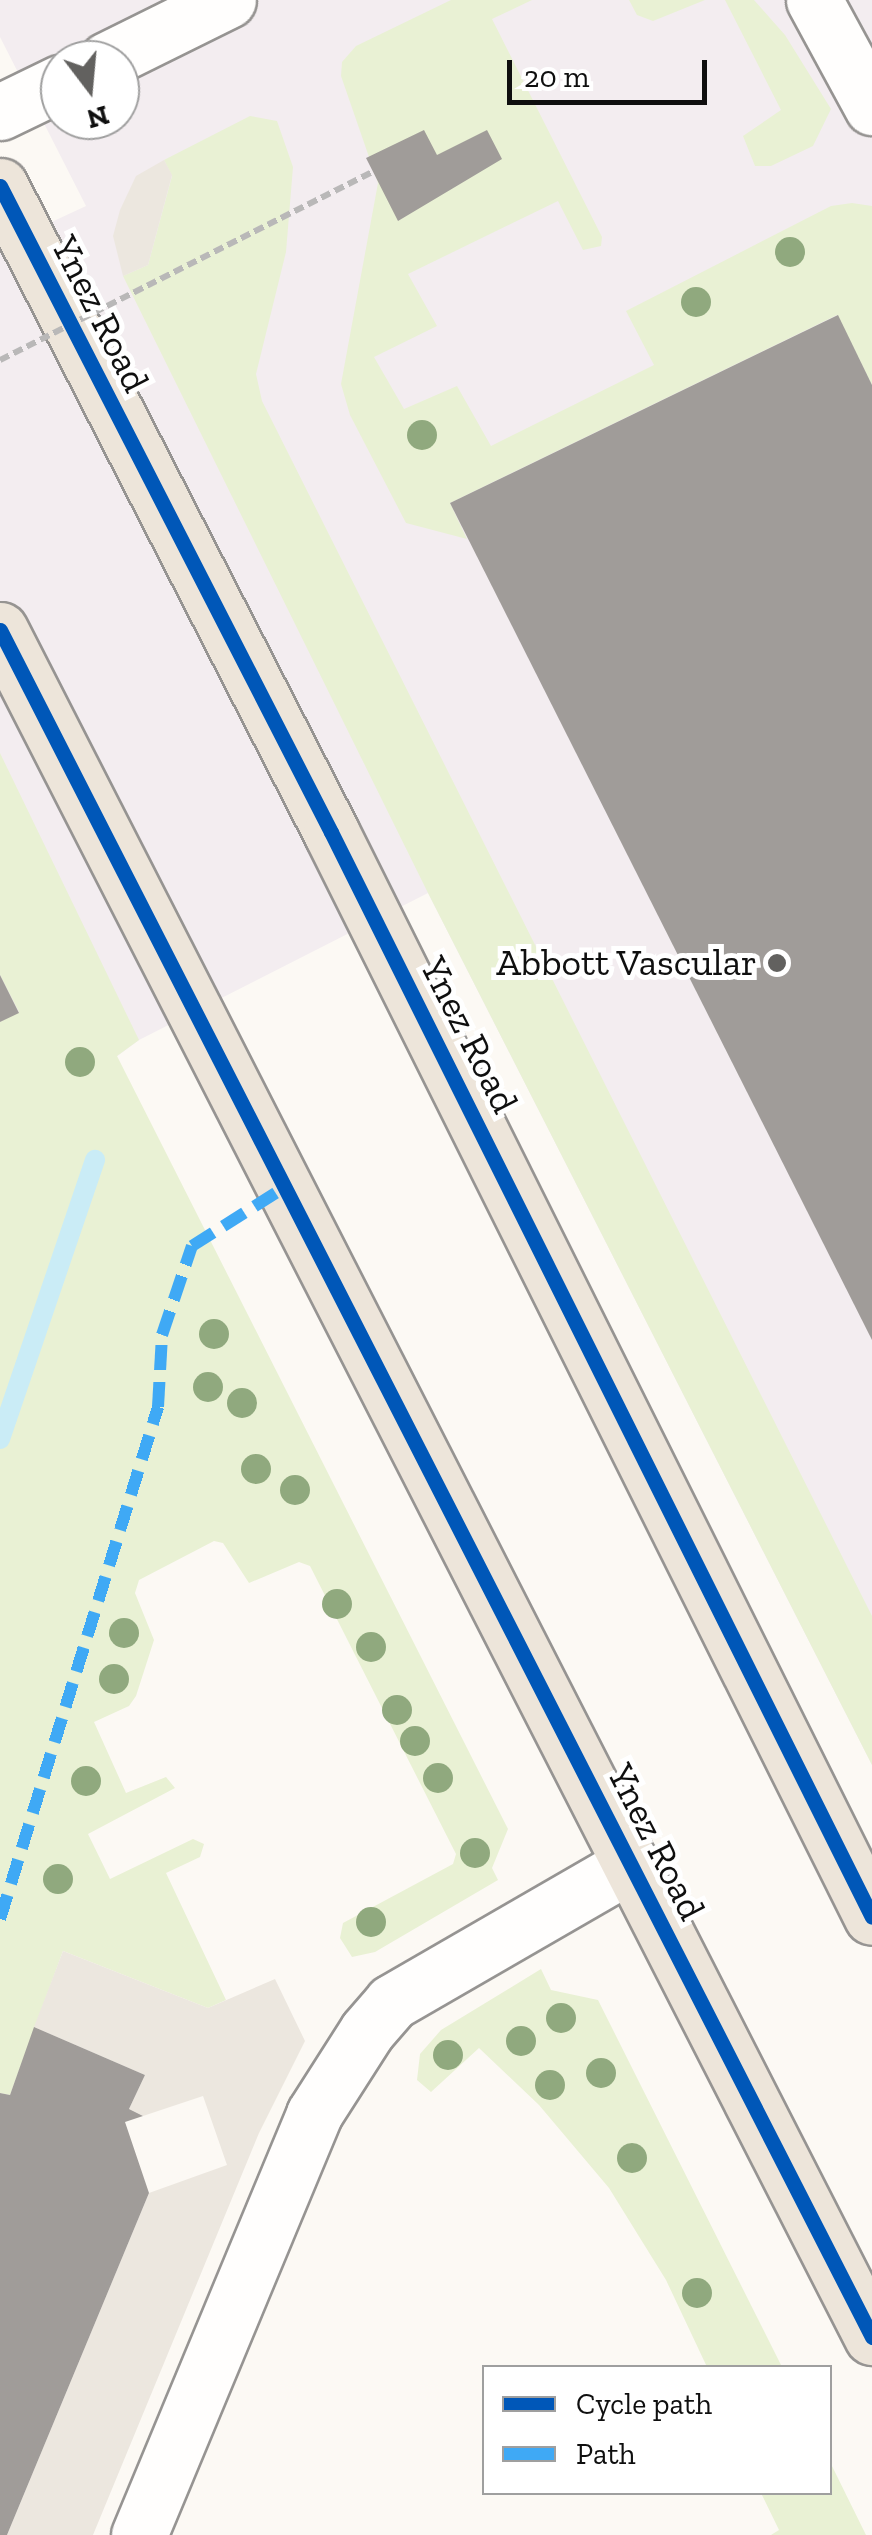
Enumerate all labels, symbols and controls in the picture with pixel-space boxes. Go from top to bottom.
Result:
north arrow [40,40,140,140]
scale bar [512,40,712,102]
text: 20 m [524,59,589,95]
text: N [83,99,113,136]
street label: Ynez Road [41,228,159,400]
place label: Abbott Vascular [495,940,757,986]
street label: Ynez Road [410,949,528,1121]
marker: Abbott Vascular [766,952,788,974]
street label: Ynez Road [597,1756,715,1928]
legend [482,2365,832,2495]
text: Cycle path [576,2386,712,2422]
text: Path [576,2436,635,2472]

